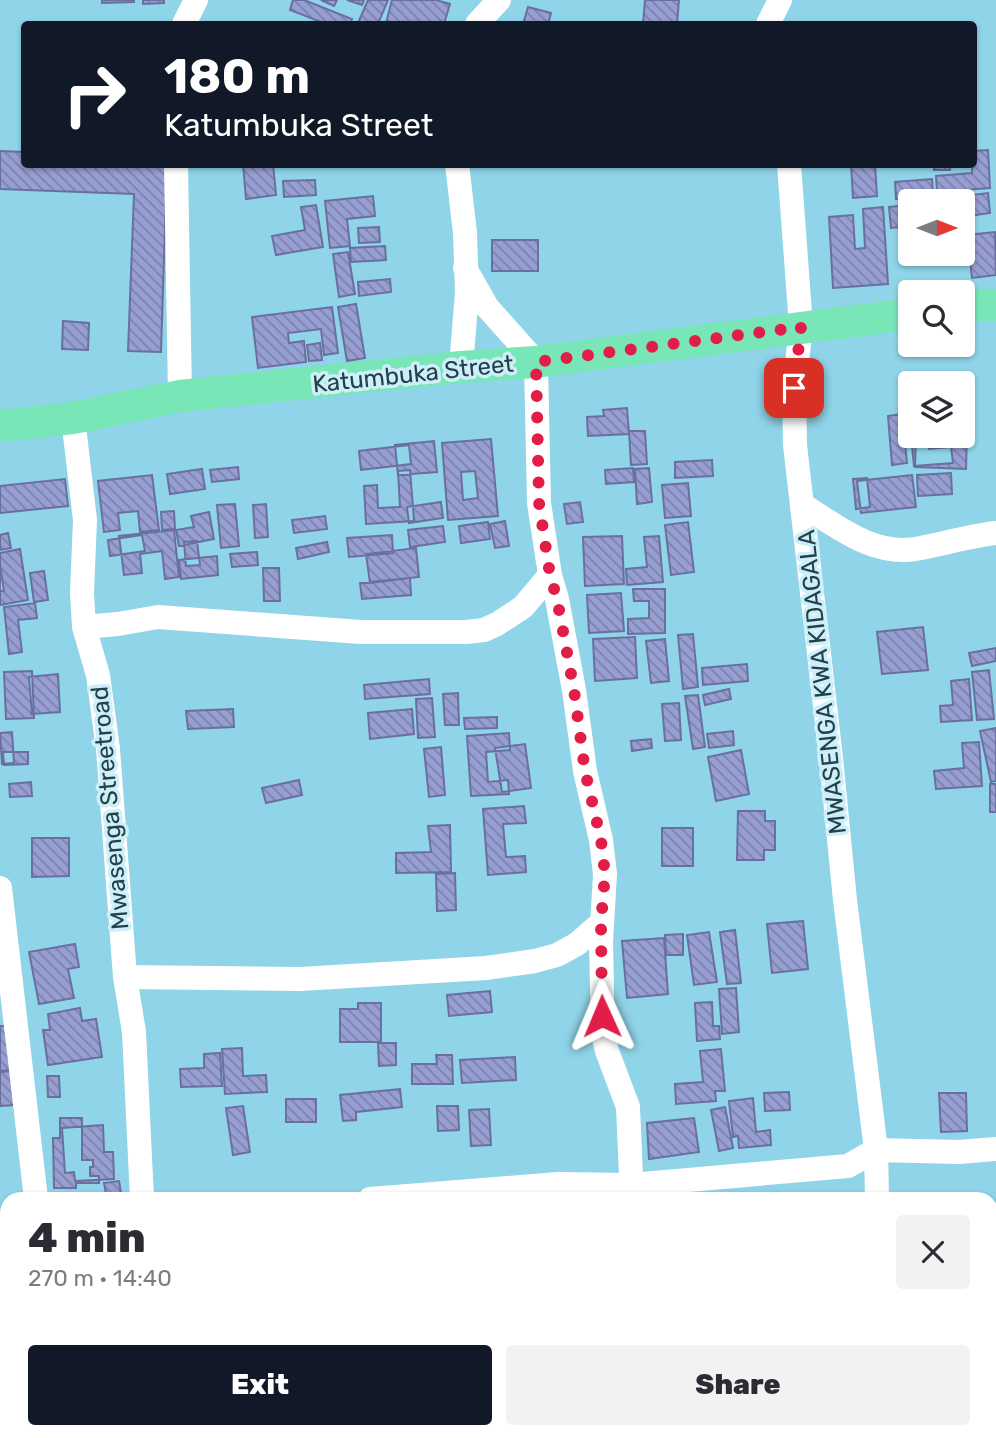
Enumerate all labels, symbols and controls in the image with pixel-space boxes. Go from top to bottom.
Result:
text: 180 m [164,47,310,105]
icon: right [49,49,140,140]
text: Katumbuka Street [164,106,433,144]
north arrow [898,189,975,266]
map controls [898,189,975,448]
button: search [898,280,975,357]
street label: Katumbuka Street [311,350,515,398]
pin [764,358,824,418]
icon: arrive [775,369,813,407]
button: layers [898,371,975,448]
street label: MWASENGA KWA KIDAGALA [792,528,852,836]
street label: Mwasenga Streetroad [85,685,135,931]
position arrow [565,979,639,1053]
text: 4 min [28,1213,146,1263]
button: close [896,1215,970,1289]
text: 270 m · 14:40 [28,1264,172,1292]
button: Exit [28,1345,492,1425]
button: Share [506,1345,970,1425]

